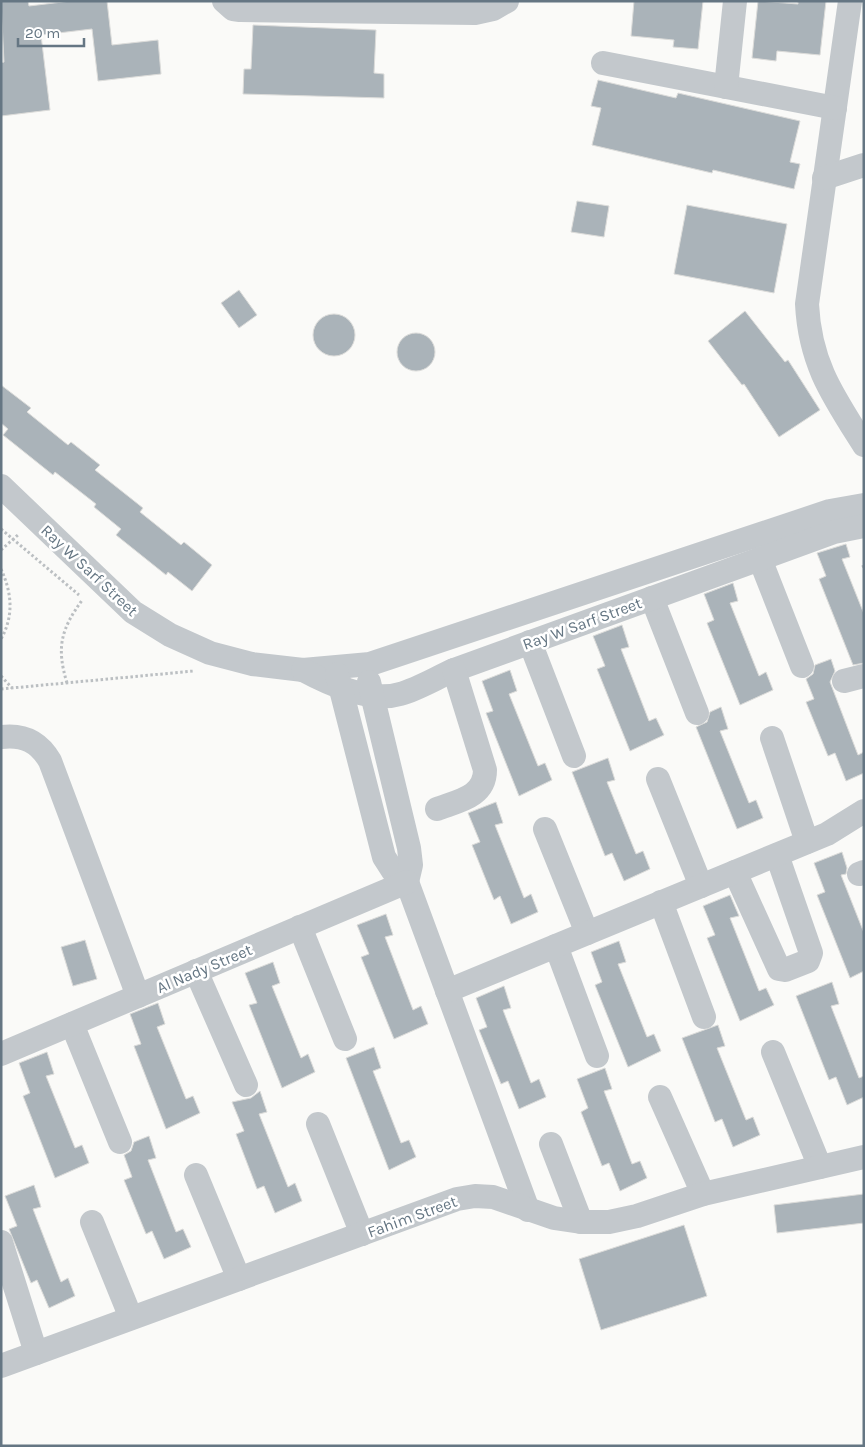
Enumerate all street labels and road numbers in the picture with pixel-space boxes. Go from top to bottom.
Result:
street label: Ray W Sarf Street [37,521,142,620]
street label: Ray W Sarf Street [520,593,644,654]
street label: Al Nady Street [154,940,255,997]
street label: Fahim Street [365,1191,460,1241]

